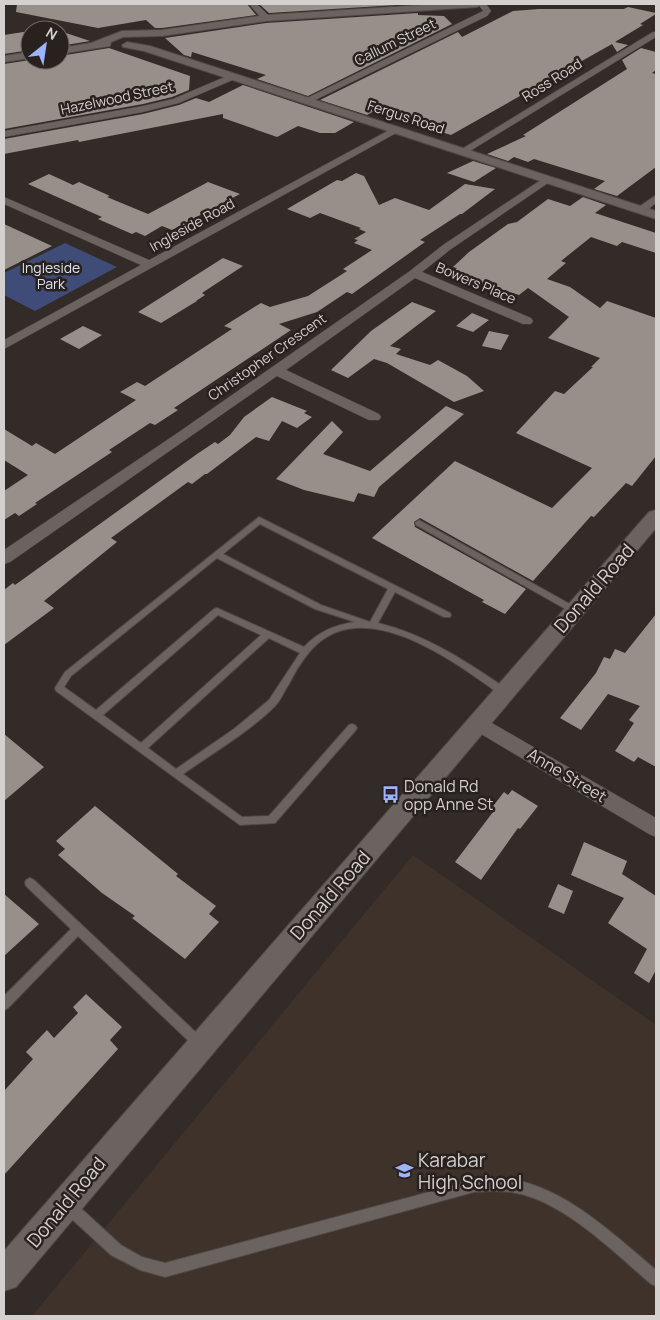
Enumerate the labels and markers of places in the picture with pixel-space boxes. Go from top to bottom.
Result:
place label: Donald Rd opp Anne St [404,775,494,815]
bus stop icon: Donald Rd opp Anne St [380,785,400,805]
place label: Karabar High School [418,1147,522,1195]
school or university icon: Karabar High School [394,1161,414,1181]

